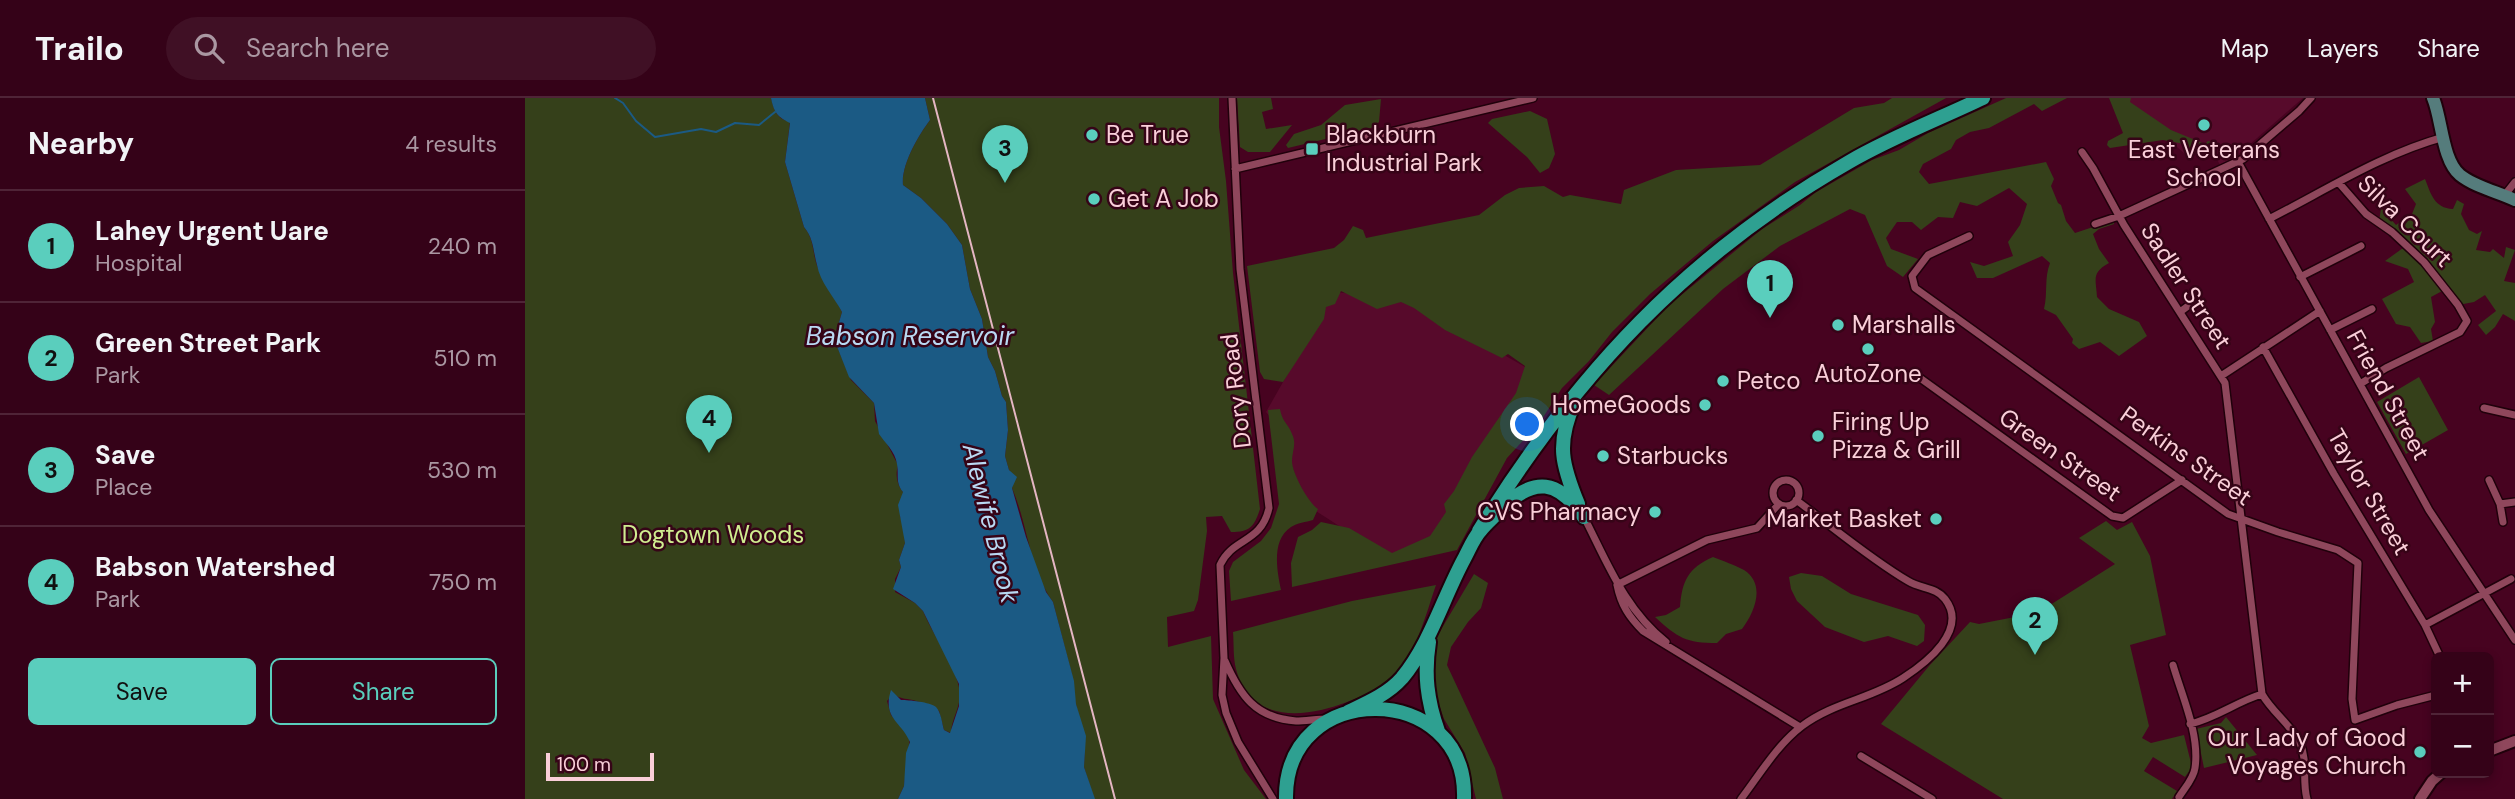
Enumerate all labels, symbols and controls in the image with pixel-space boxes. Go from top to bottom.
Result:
search box [166,17,656,80]
text: Trailo [35,27,124,70]
icon: search [190,29,228,67]
text: Search here [246,31,389,65]
text: Map [2221,33,2269,64]
text: Layers [2307,33,2379,64]
text: Share [2417,33,2480,64]
marker: East Veterans School [2196,117,2212,133]
place label: Be True [1106,119,1189,150]
place label: Blackburn Industrial Park [1326,119,1482,178]
text: Nearby [28,124,134,163]
pin: 3 [982,125,1028,183]
marker: Be True [1084,127,1100,143]
text: 4 results [405,129,497,159]
place label: East Veterans School [2128,134,2280,193]
marker: Blackburn Industrial Park [1304,141,1320,157]
street label: Silva Court [2351,168,2459,273]
place label: Get A Job [1108,183,1219,214]
marker: Get A Job [1086,191,1102,207]
text: Lahey Urgent Uare [95,214,329,248]
street label: Sadler Street [2134,217,2239,355]
text: 1 [47,231,55,261]
text: 240 m [428,231,497,261]
text: Hospital [95,248,182,278]
pin: 1 [1747,260,1793,318]
place label: Marshalls [1852,309,1956,340]
marker: Marshalls [1830,317,1846,333]
water label: Babson Reservoir [806,319,1016,353]
street label: Friend Street [2340,324,2437,465]
text: Green Street Park [95,326,321,360]
street label: Dory Road [1213,332,1258,450]
marker: AutoZone [1860,341,1876,357]
text: 2 [44,343,58,373]
text: 510 m [433,343,497,373]
place label: AutoZone [1814,358,1922,389]
text: Park [95,360,140,390]
place label: Petco [1737,365,1800,396]
marker: Petco [1715,373,1731,389]
place label: HomeGoods [1552,389,1691,420]
pin: 4 [686,395,732,453]
marker: HomeGoods [1697,397,1713,413]
street label: Perkins Street [2114,399,2258,512]
street label: Green Street [1993,401,2127,508]
place label: Firing Up Pizza & Grill [1832,406,1961,465]
your location [1510,407,1544,441]
street label: Taylor Street [2321,423,2418,560]
marker: Firing Up Pizza & Grill [1810,428,1826,444]
text: Save [95,438,155,472]
water label: Alewife Brook [954,438,1027,607]
place label: Starbucks [1617,440,1728,471]
marker: Starbucks [1595,448,1611,464]
text: 3 [44,455,58,485]
text: 530 m [427,455,497,485]
text: Place [95,472,152,502]
place label: CVS Pharmacy [1477,496,1641,527]
place label: Market Basket [1766,503,1922,534]
marker: CVS Pharmacy [1647,504,1663,520]
marker: Market Basket [1928,511,1944,527]
park label: Dogtown Woods [622,519,804,550]
text: Babson Watershed [95,550,336,584]
text: 4 [44,567,58,597]
text: 750 m [429,567,497,597]
text: Park [95,584,140,614]
pin: 2 [2012,597,2058,655]
map controls [2431,652,2494,778]
button: + [2431,652,2494,715]
button: Save [28,658,256,725]
button: Share [270,658,497,725]
button: − [2431,715,2494,778]
place label: Our Lady of Good Voyages Church [2207,722,2406,781]
marker: Our Lady of Good Voyages Church [2412,744,2428,760]
scale bar [546,750,655,782]
text: 100 m [557,752,611,777]

